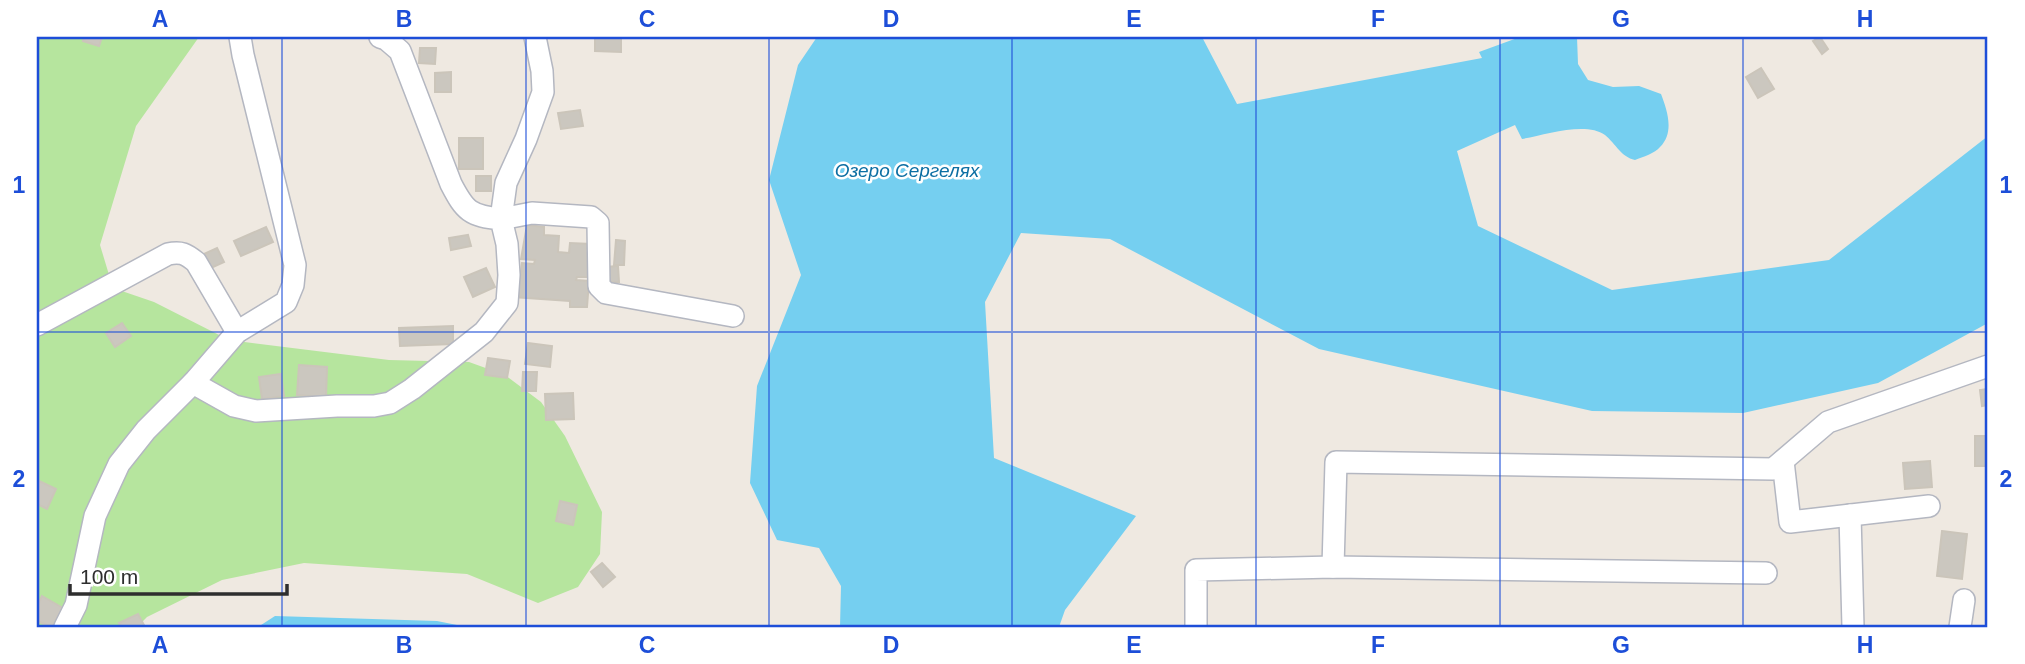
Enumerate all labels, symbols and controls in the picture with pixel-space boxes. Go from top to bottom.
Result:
text: A [152,6,168,32]
text: B [396,6,412,32]
text: C [639,6,655,32]
text: D [883,6,899,32]
text: E [1126,6,1142,32]
text: F [1371,6,1385,32]
text: G [1612,6,1630,32]
text: H [1857,6,1873,32]
water label: Озеро Сергелях [835,160,981,181]
text: 1 [13,172,26,198]
text: 1 [2000,172,2013,198]
text: 2 [13,466,25,492]
text: 2 [2000,466,2012,492]
scale bar [70,552,287,596]
text: 100 m [80,565,138,588]
text: A [152,632,168,658]
text: B [396,632,412,658]
text: C [639,632,655,658]
text: D [883,632,899,658]
text: E [1126,632,1142,658]
text: F [1371,632,1385,658]
text: G [1612,632,1630,658]
text: H [1857,632,1873,658]

